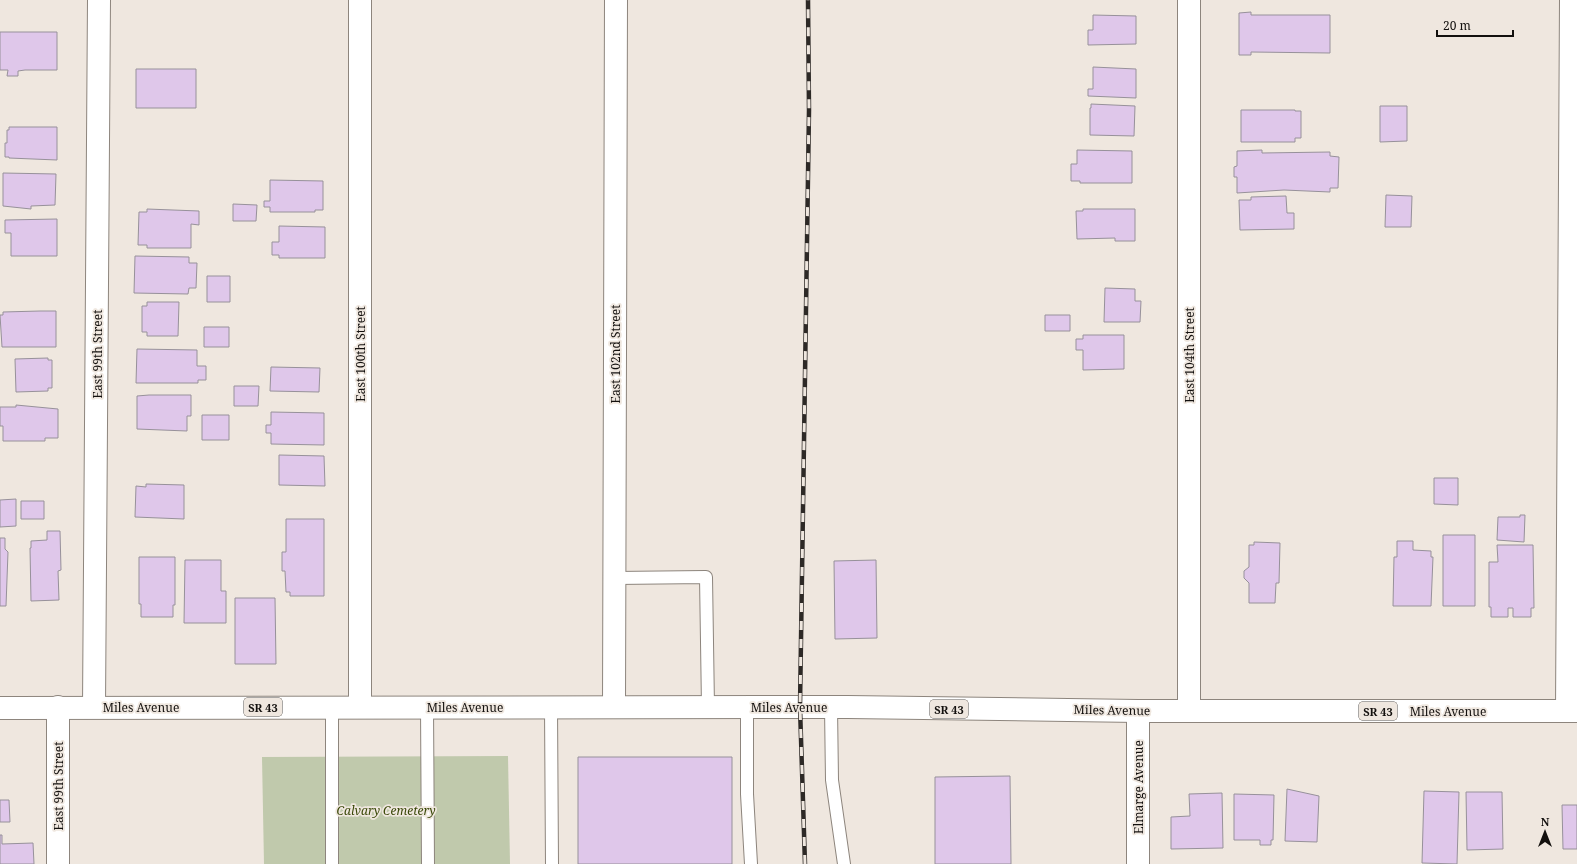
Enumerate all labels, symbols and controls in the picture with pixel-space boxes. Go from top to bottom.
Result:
scale bar [1437,12,1513,38]
text: 20 m [1443,17,1471,34]
street label: East 102nd Street [607,305,624,403]
street label: East 100th Street [352,306,369,402]
street label: East 104th Street [1181,307,1198,403]
street label: East 99th Street [89,310,106,398]
road number: SR 43 [244,698,282,716]
street label: Miles Avenue [103,699,179,716]
street label: Miles Avenue [427,699,503,716]
street label: Miles Avenue [751,699,827,716]
road number: SR 43 [930,700,968,718]
street label: Miles Avenue [1074,701,1150,719]
road number: SR 43 [1359,702,1397,720]
street label: Miles Avenue [1410,703,1486,720]
street label: Elmarge Avenue [1130,740,1147,834]
street label: East 99th Street [50,742,67,830]
park label: Calvary Cemetery [337,802,436,819]
north arrow [1525,812,1565,852]
text: N [1541,814,1550,829]

